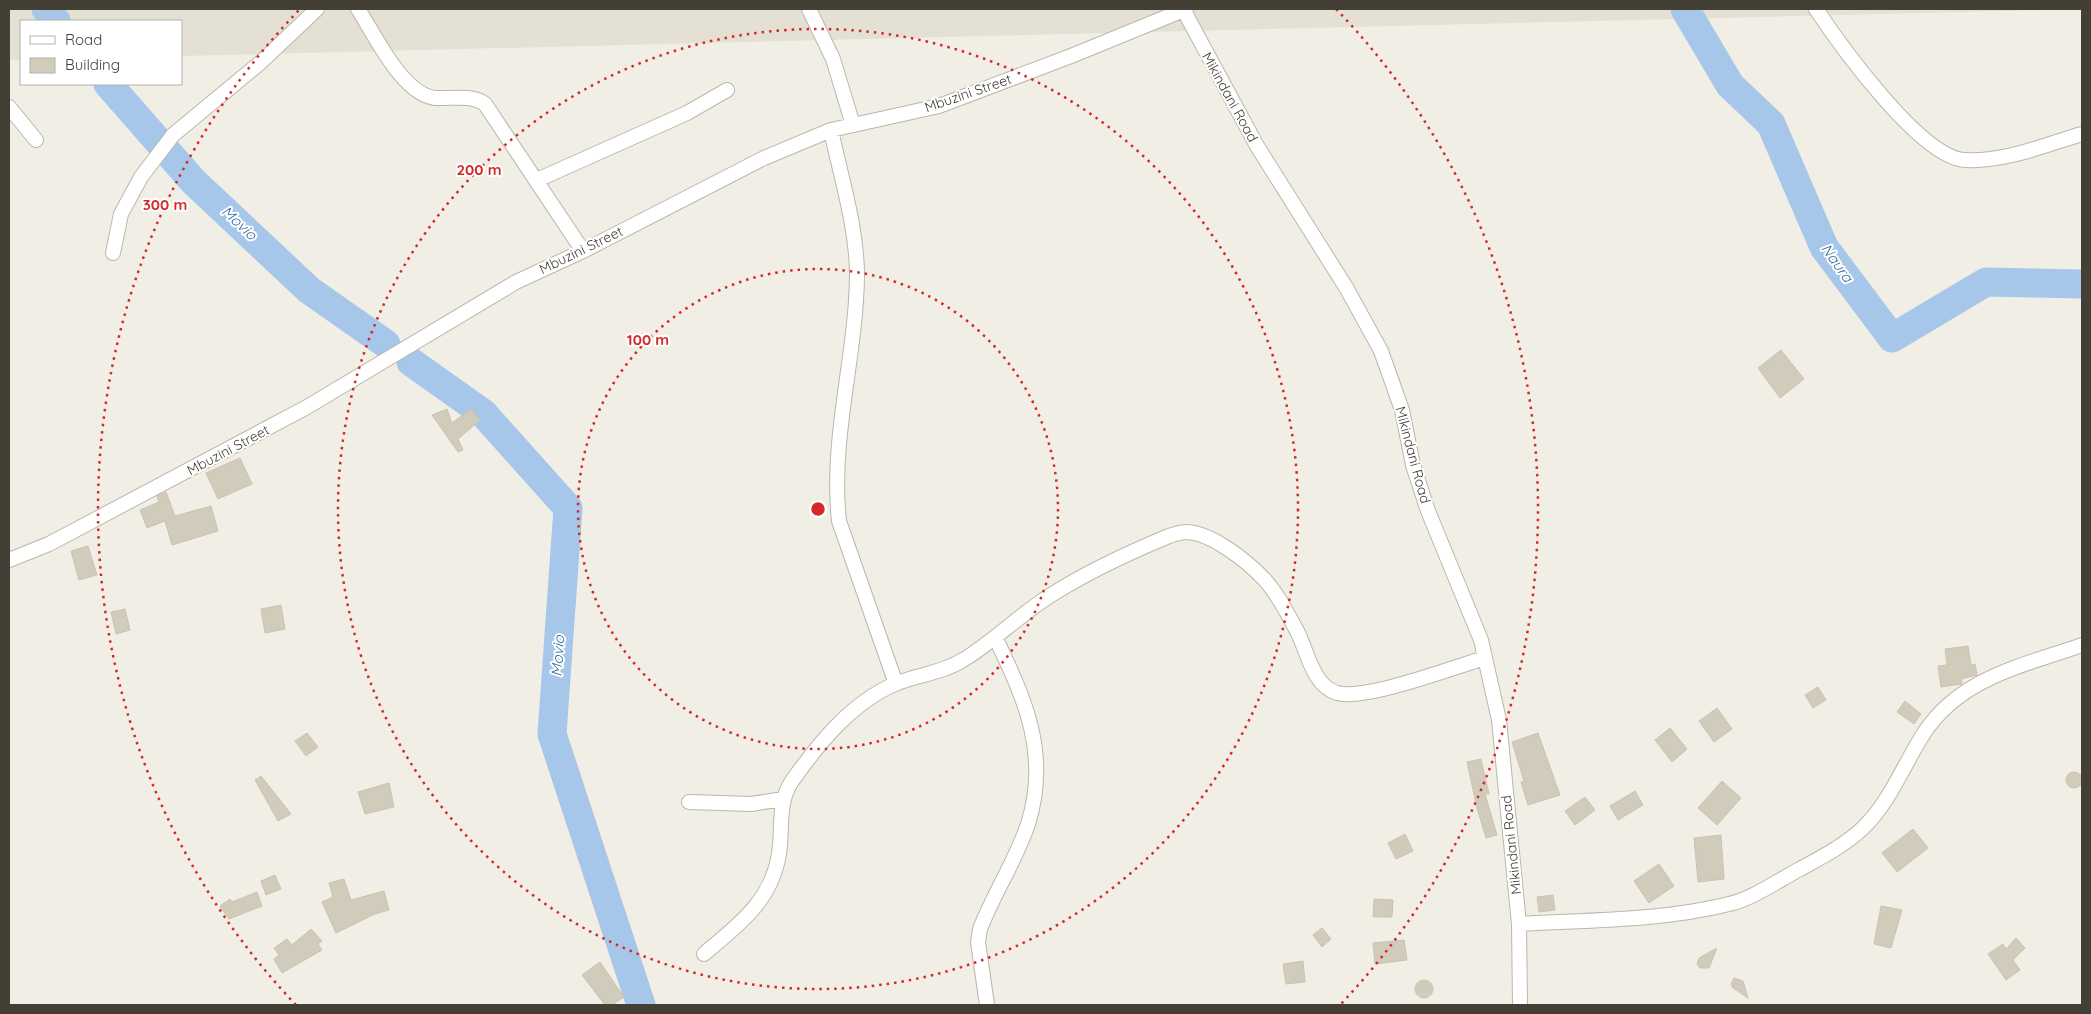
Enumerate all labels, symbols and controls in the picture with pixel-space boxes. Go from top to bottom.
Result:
legend [20,20,182,85]
text: Road [65,30,102,49]
street label: Mikindani Road [1198,49,1262,145]
text: Building [65,55,120,74]
street label: Mbuzini Street [922,70,1014,116]
text: 200 m [457,160,502,179]
text: 300 m [143,195,187,214]
water label: Movio [218,201,262,244]
street label: Mbuzini Street [536,222,626,278]
water label: Naura [1817,240,1858,287]
text: 100 m [627,330,669,349]
street label: Mikindani Road [1391,404,1435,506]
street label: Mbuzini Street [184,421,273,479]
centre of rings [809,500,827,518]
water label: Movio [547,634,568,677]
street label: Mikindani Road [1497,794,1525,896]

